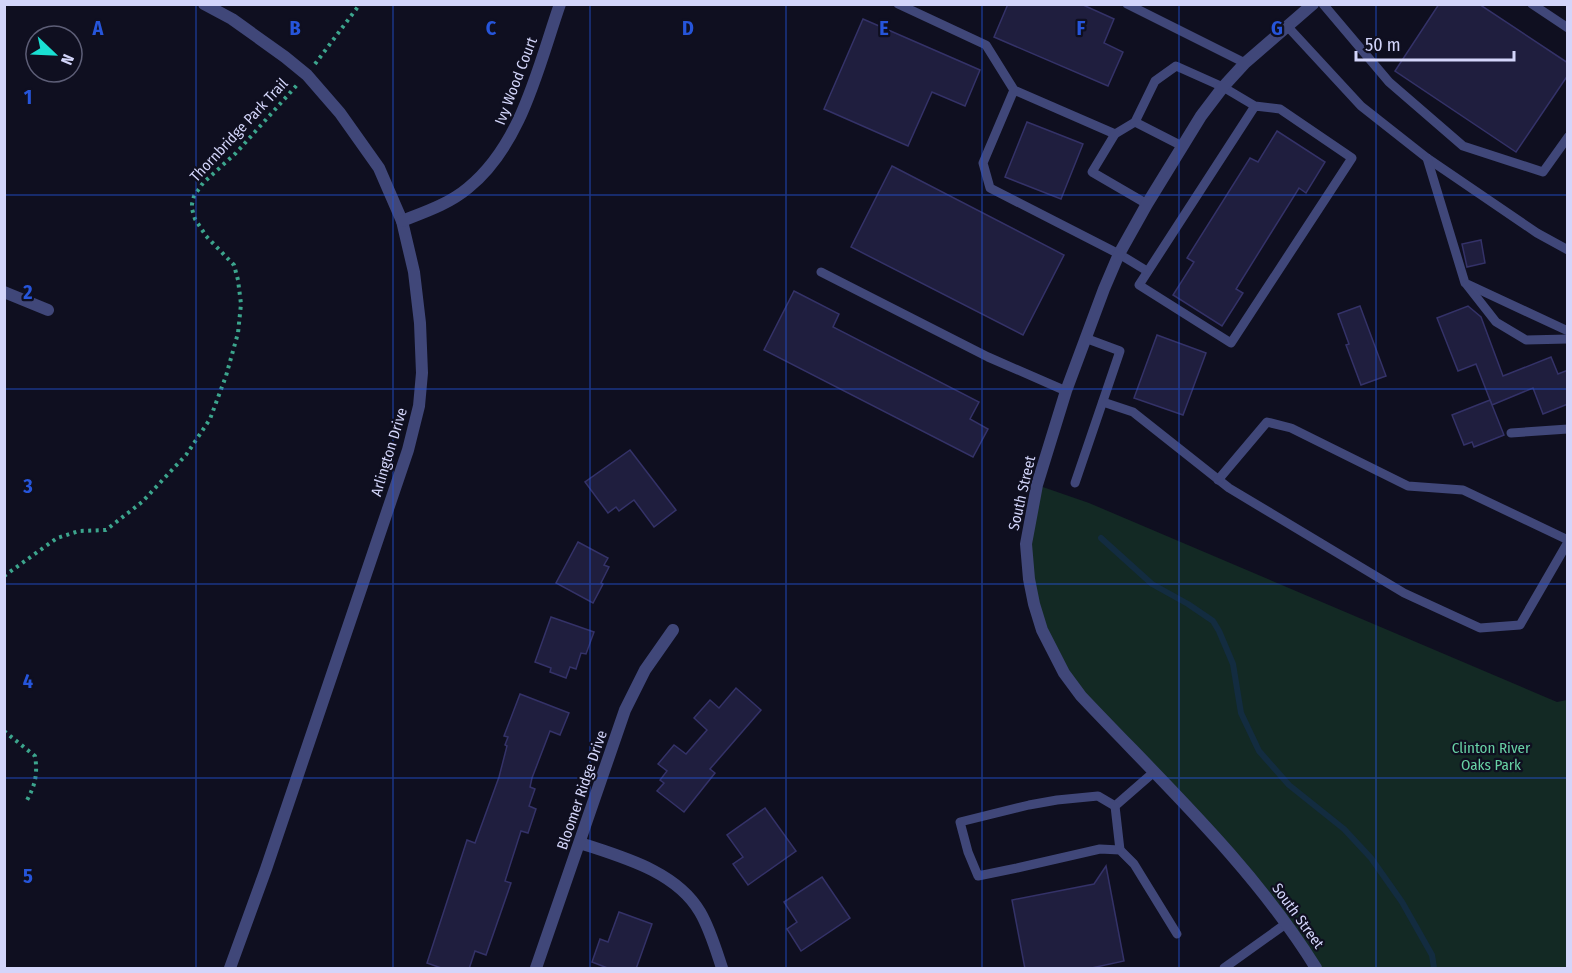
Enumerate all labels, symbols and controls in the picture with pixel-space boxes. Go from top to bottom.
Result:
text: A [92,16,105,40]
text: B [289,16,301,40]
text: C [486,16,497,40]
text: D [682,16,694,40]
text: E [879,16,889,40]
text: F [1077,16,1086,40]
text: G [1271,16,1283,40]
north arrow [24,24,84,84]
scale bar [1356,24,1514,62]
text: 50 m [1365,34,1401,56]
street label: Ivy Wood Court [491,35,541,127]
text: N [57,52,78,68]
street label: Thornbridge Park Trail [186,74,292,186]
text: 1 [24,85,32,109]
text: 2 [22,280,33,304]
street label: Arlington Drive [367,406,411,498]
street label: South Street [1005,454,1039,532]
text: 3 [22,474,33,498]
text: 4 [23,669,33,693]
street label: Bloomer Ridge Drive [553,728,611,852]
park label: Clinton River Oaks Park [1452,739,1531,774]
text: 5 [23,864,33,888]
street label: South Street [1268,880,1328,952]

